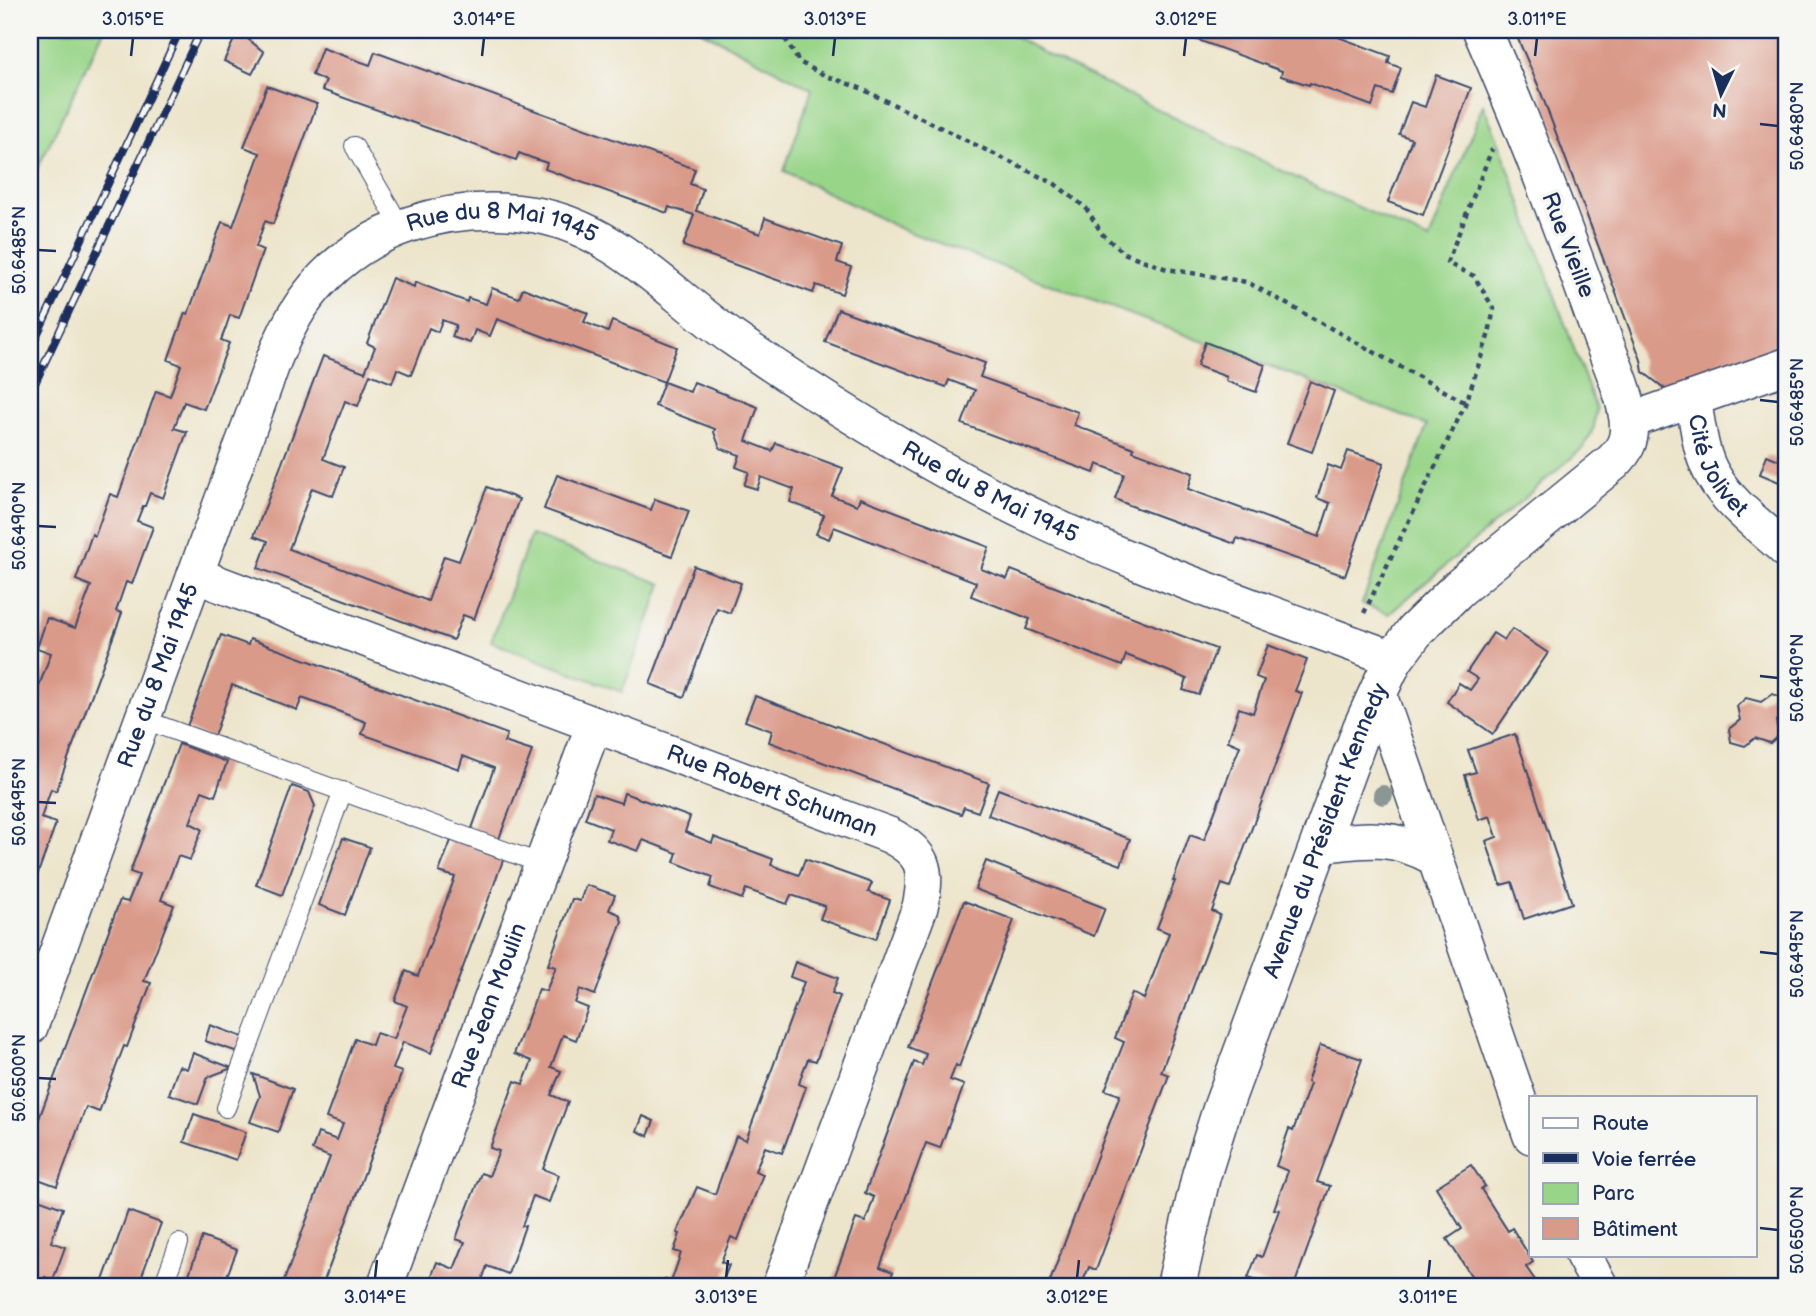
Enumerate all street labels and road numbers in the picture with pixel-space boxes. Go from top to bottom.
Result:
street label: Rue Vieille [1535,188,1601,302]
street label: Rue du 8 Mai 1945 [403,197,603,249]
street label: Cité Jolivet [1682,412,1754,523]
street label: Rue du 8 Mai 1945 [897,435,1083,549]
street label: Rue du 8 Mai 1945 [112,579,205,772]
street label: Avenue du Président Kennedy [1257,678,1395,982]
street label: Rue Robert Schuman [662,739,881,843]
street label: Rue Jean Moulin [446,919,533,1092]

